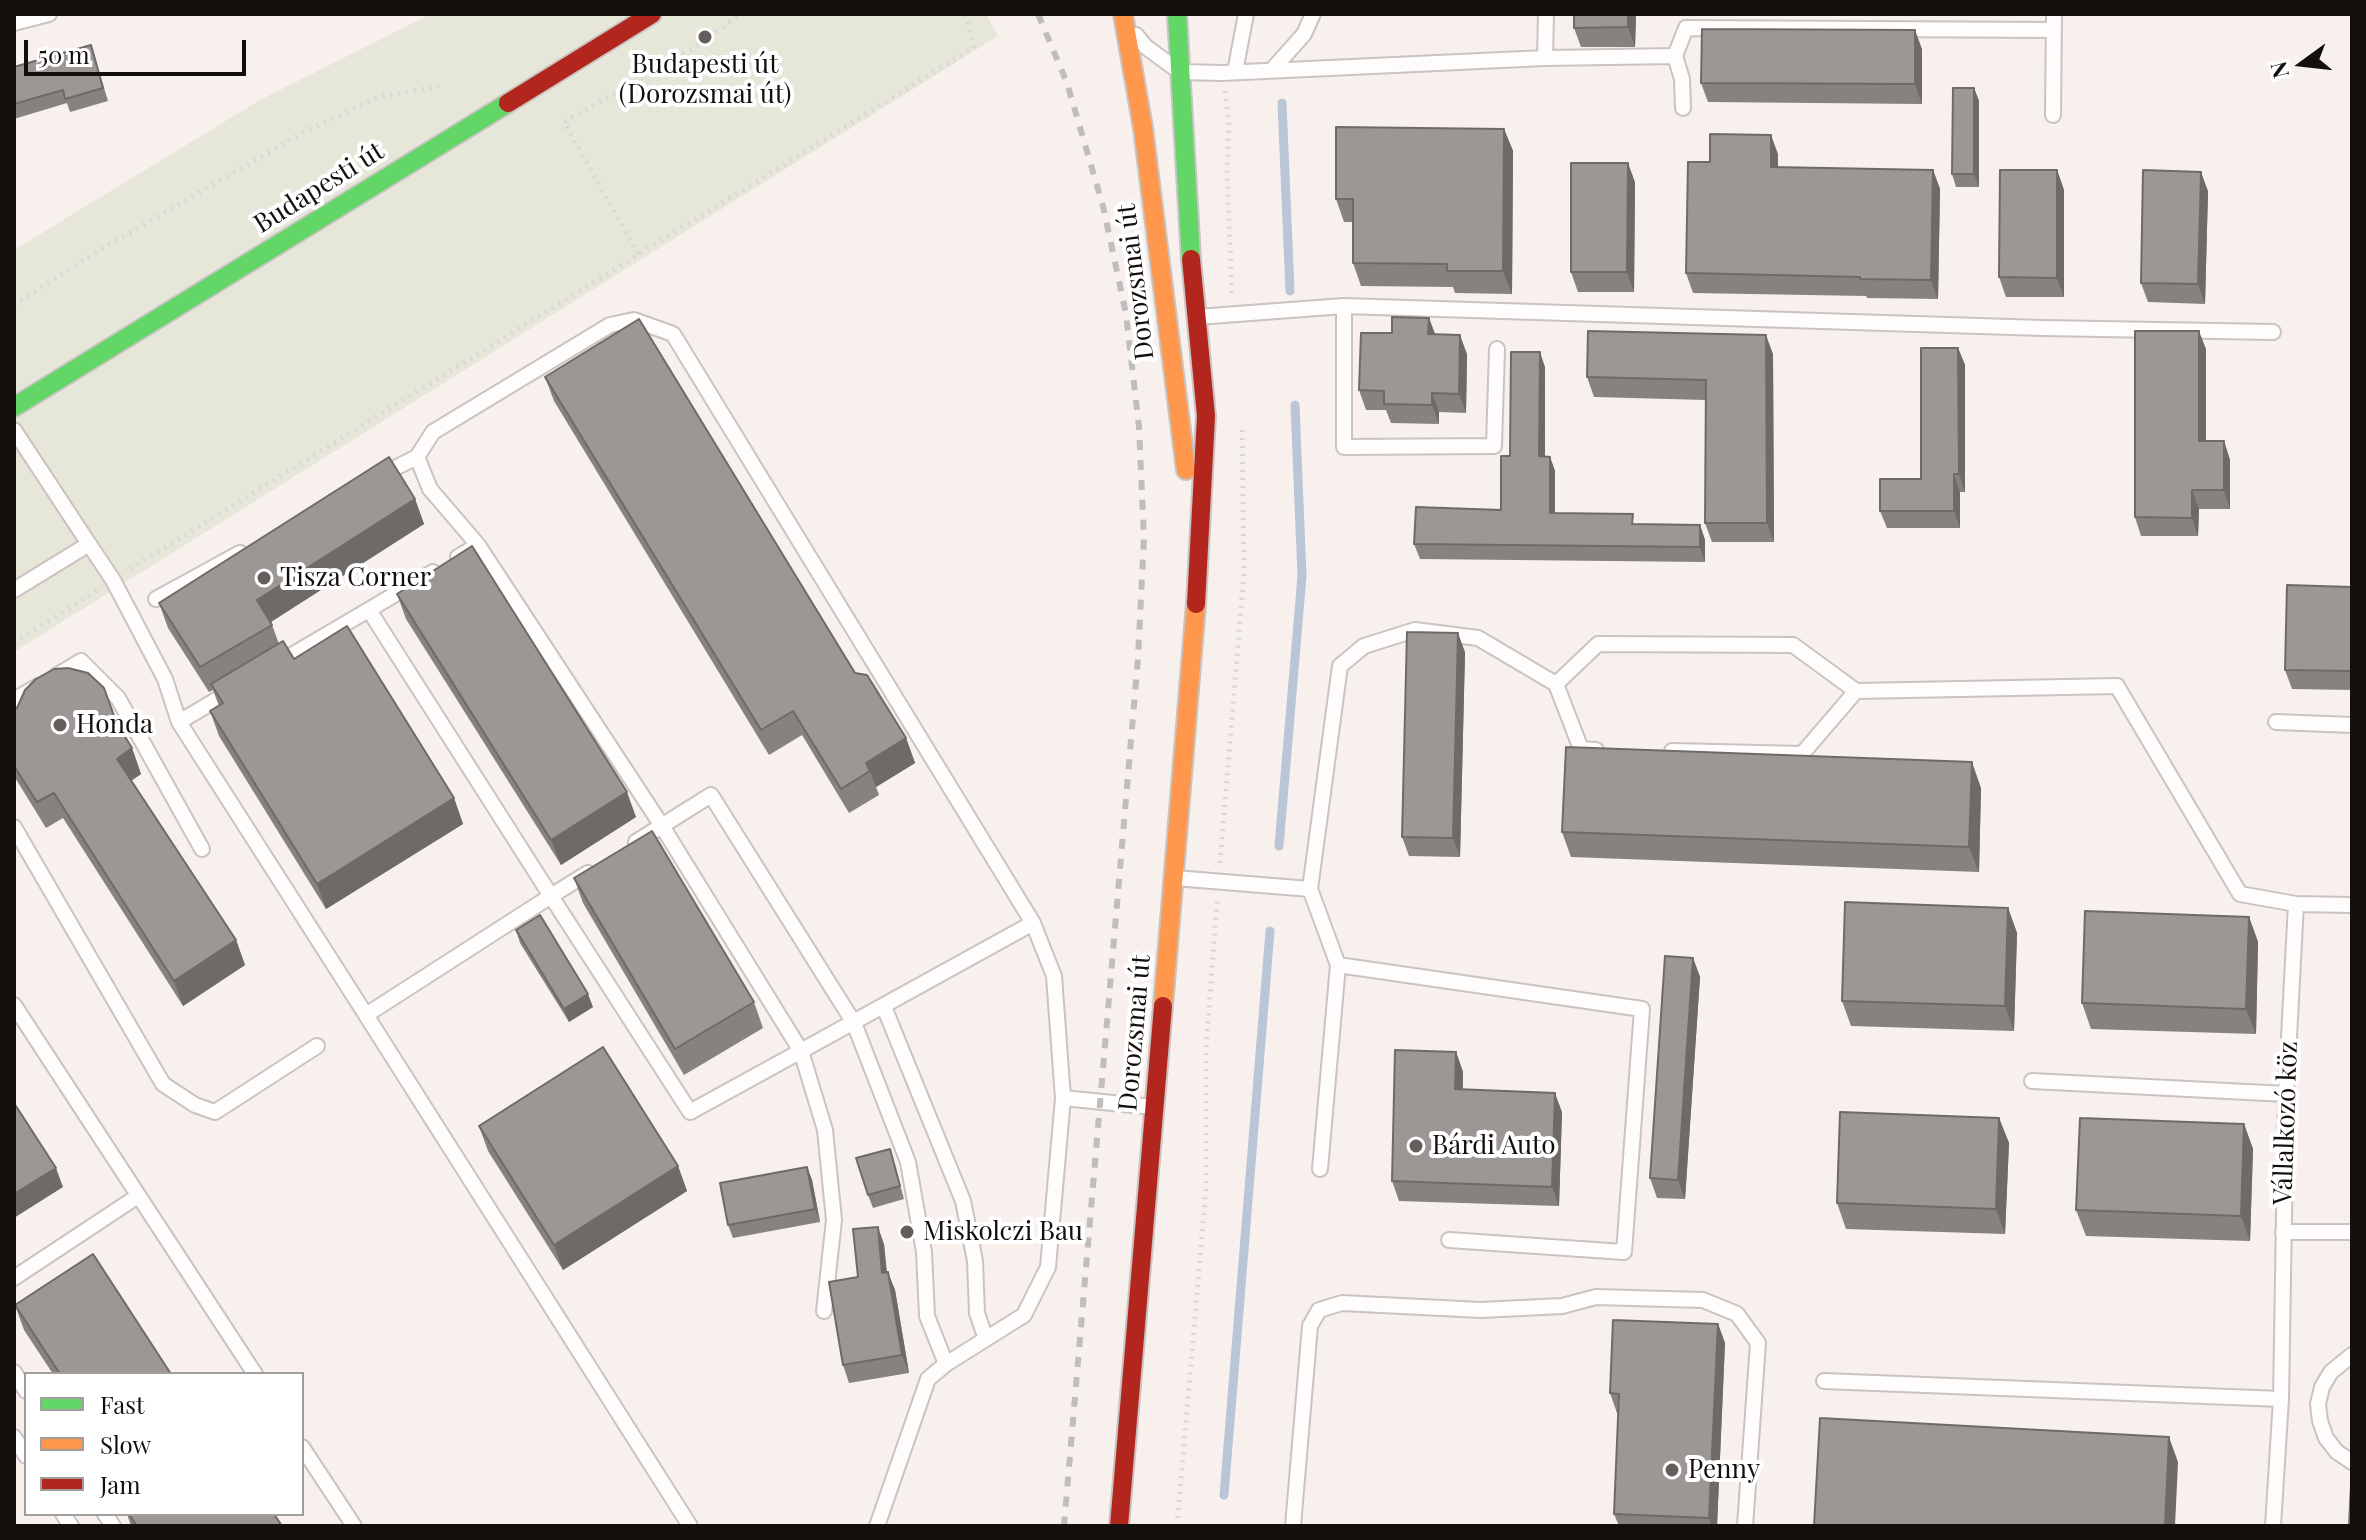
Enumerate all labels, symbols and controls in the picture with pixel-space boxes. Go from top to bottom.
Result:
scale bar [28,24,250,74]
north arrow [2262,24,2342,104]
marker: Budapesti út (Dorozsmai út) [696,28,714,46]
text: 50 m [38,38,90,70]
place label: Budapesti út (Dorozsmai út) [619,49,791,110]
text: N [2262,59,2295,82]
street label: Budapesti út [248,136,390,240]
street label: Dorozsmai út [1111,202,1161,362]
place label: Tisza Corner [280,562,431,594]
marker: Tisza Corner [255,569,273,587]
place label: Honda [76,709,153,741]
marker: Honda [51,716,69,734]
street label: Dorozsmai út [1113,954,1157,1112]
street label: Vállalkozó köz [2268,1040,2304,1206]
place label: Bárdi Auto [1432,1130,1556,1162]
marker: Bárdi Auto [1407,1137,1425,1155]
place label: Miskolczi Bau [923,1216,1083,1248]
marker: Miskolczi Bau [898,1223,916,1241]
legend [24,1372,304,1516]
text: Fast [100,1388,145,1420]
text: Slow [100,1428,151,1460]
place label: Penny [1688,1454,1760,1486]
marker: Penny [1663,1461,1681,1479]
text: Jam [100,1468,141,1500]

